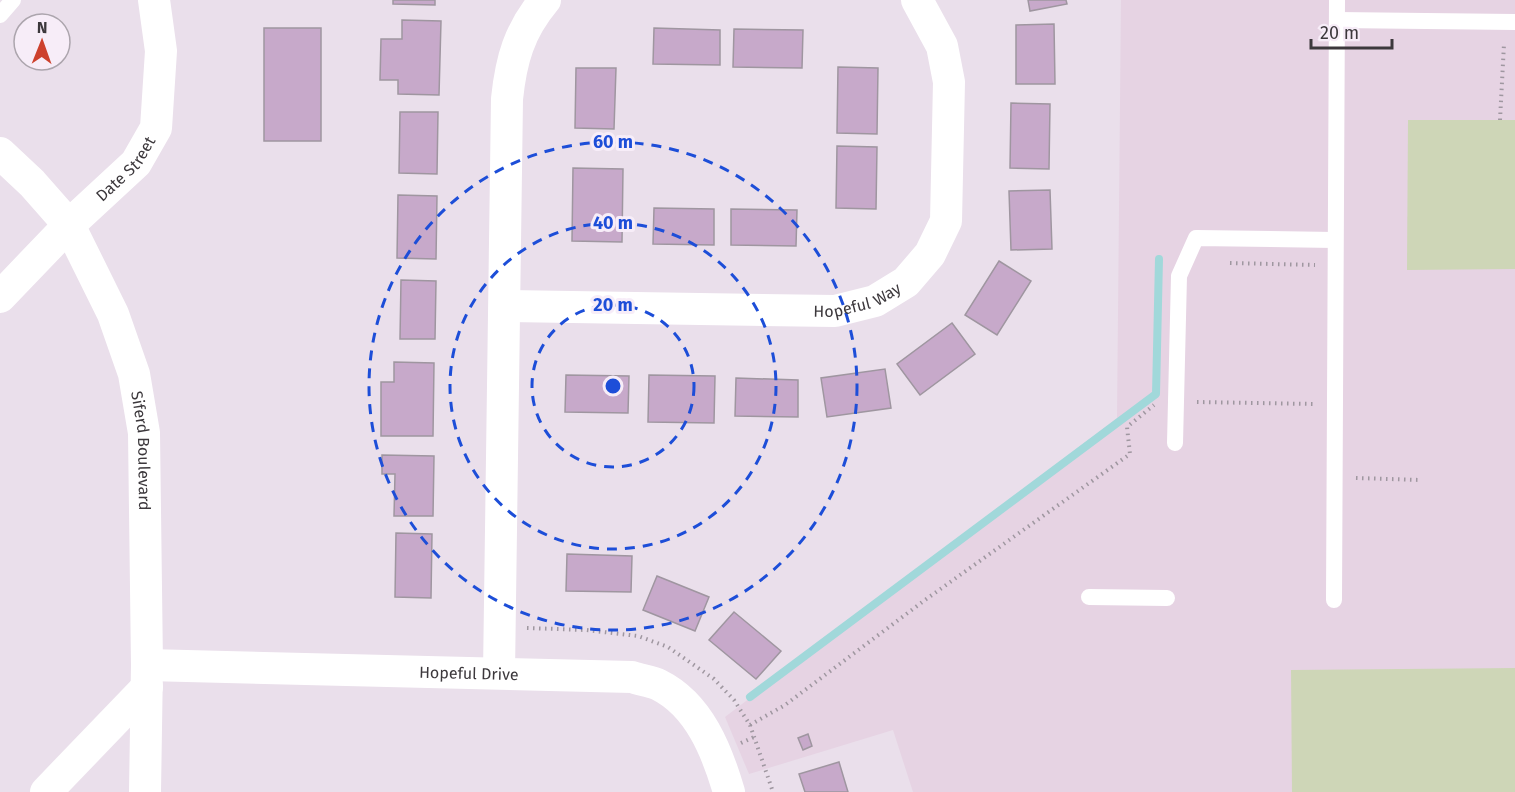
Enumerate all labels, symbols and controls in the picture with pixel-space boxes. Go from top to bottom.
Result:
north arrow [12,12,72,72]
scale bar [1311,12,1392,50]
text: N [37,18,48,37]
text: 20 m [1320,22,1359,44]
text: 60 m [593,131,633,153]
street label: Date Street [92,133,159,205]
text: 40 m [593,212,633,234]
street label: Hopeful Way [813,278,905,321]
text: 20 m [593,294,633,316]
centre of rings [603,376,623,396]
street label: Siferd Boulevard [127,390,154,511]
street label: Hopeful Drive [419,663,519,684]

